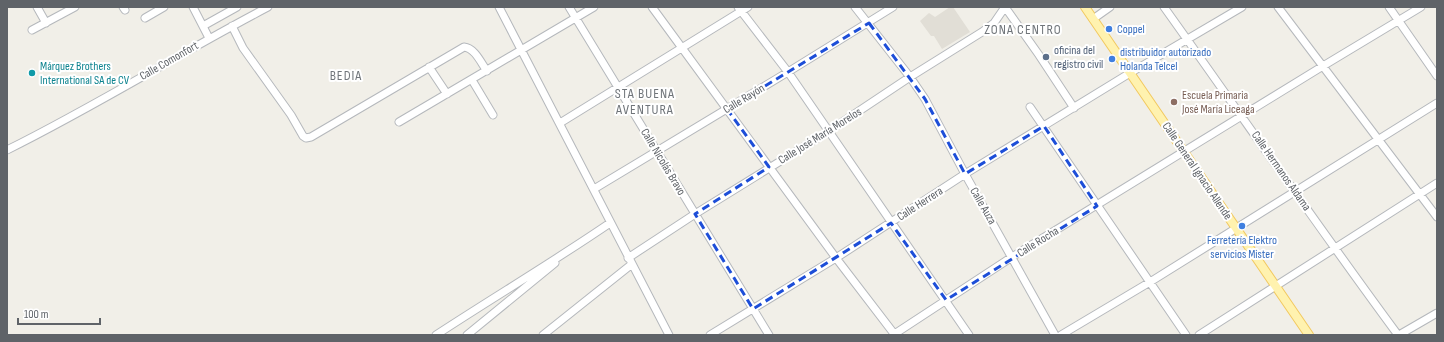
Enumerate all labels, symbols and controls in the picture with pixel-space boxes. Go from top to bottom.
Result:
district label: ZONA CENTRO [984,21,1062,38]
place label: Coppel [1117,22,1145,37]
marker: Coppel [1104,24,1114,34]
street label: Calle Comonfort [137,38,201,84]
place label: oficina del registro civil [1054,43,1103,72]
place label: distribuidor autorizado Holanda Telcel [1120,45,1211,74]
marker: oficina del registro civil [1041,52,1051,62]
marker: distribuidor autorizado Holanda Telcel [1107,54,1117,64]
place label: Márquez Brothers International SA de CV [40,59,130,88]
district label: BEDIA [330,67,362,84]
marker: Márquez Brothers International SA de CV [27,68,37,78]
street label: Calle Rayón [720,81,768,117]
district label: STA BUENA AVENTURA [615,85,675,118]
place label: Escuela Primaria José María Liceaga [1181,88,1255,117]
marker: Escuela Primaria José María Liceaga [1169,97,1179,107]
street label: Calle José María Morelos [775,104,865,168]
street label: Calle General Ignacio Allende [1159,119,1235,223]
street label: Calle Nicolás Bravo [637,126,689,198]
street label: Calle Hermanos Aldama [1248,128,1314,214]
street label: Calle Herrera [894,183,946,224]
street label: Calle Auza [966,185,1000,228]
marker: Ferretería Elektro servicios Mister [1237,221,1247,231]
street label: Calle Rocha [1014,223,1062,261]
place label: Ferretería Elektro servicios Mister [1207,233,1277,262]
scale bar [18,300,100,326]
text: 100 m [24,307,49,322]

